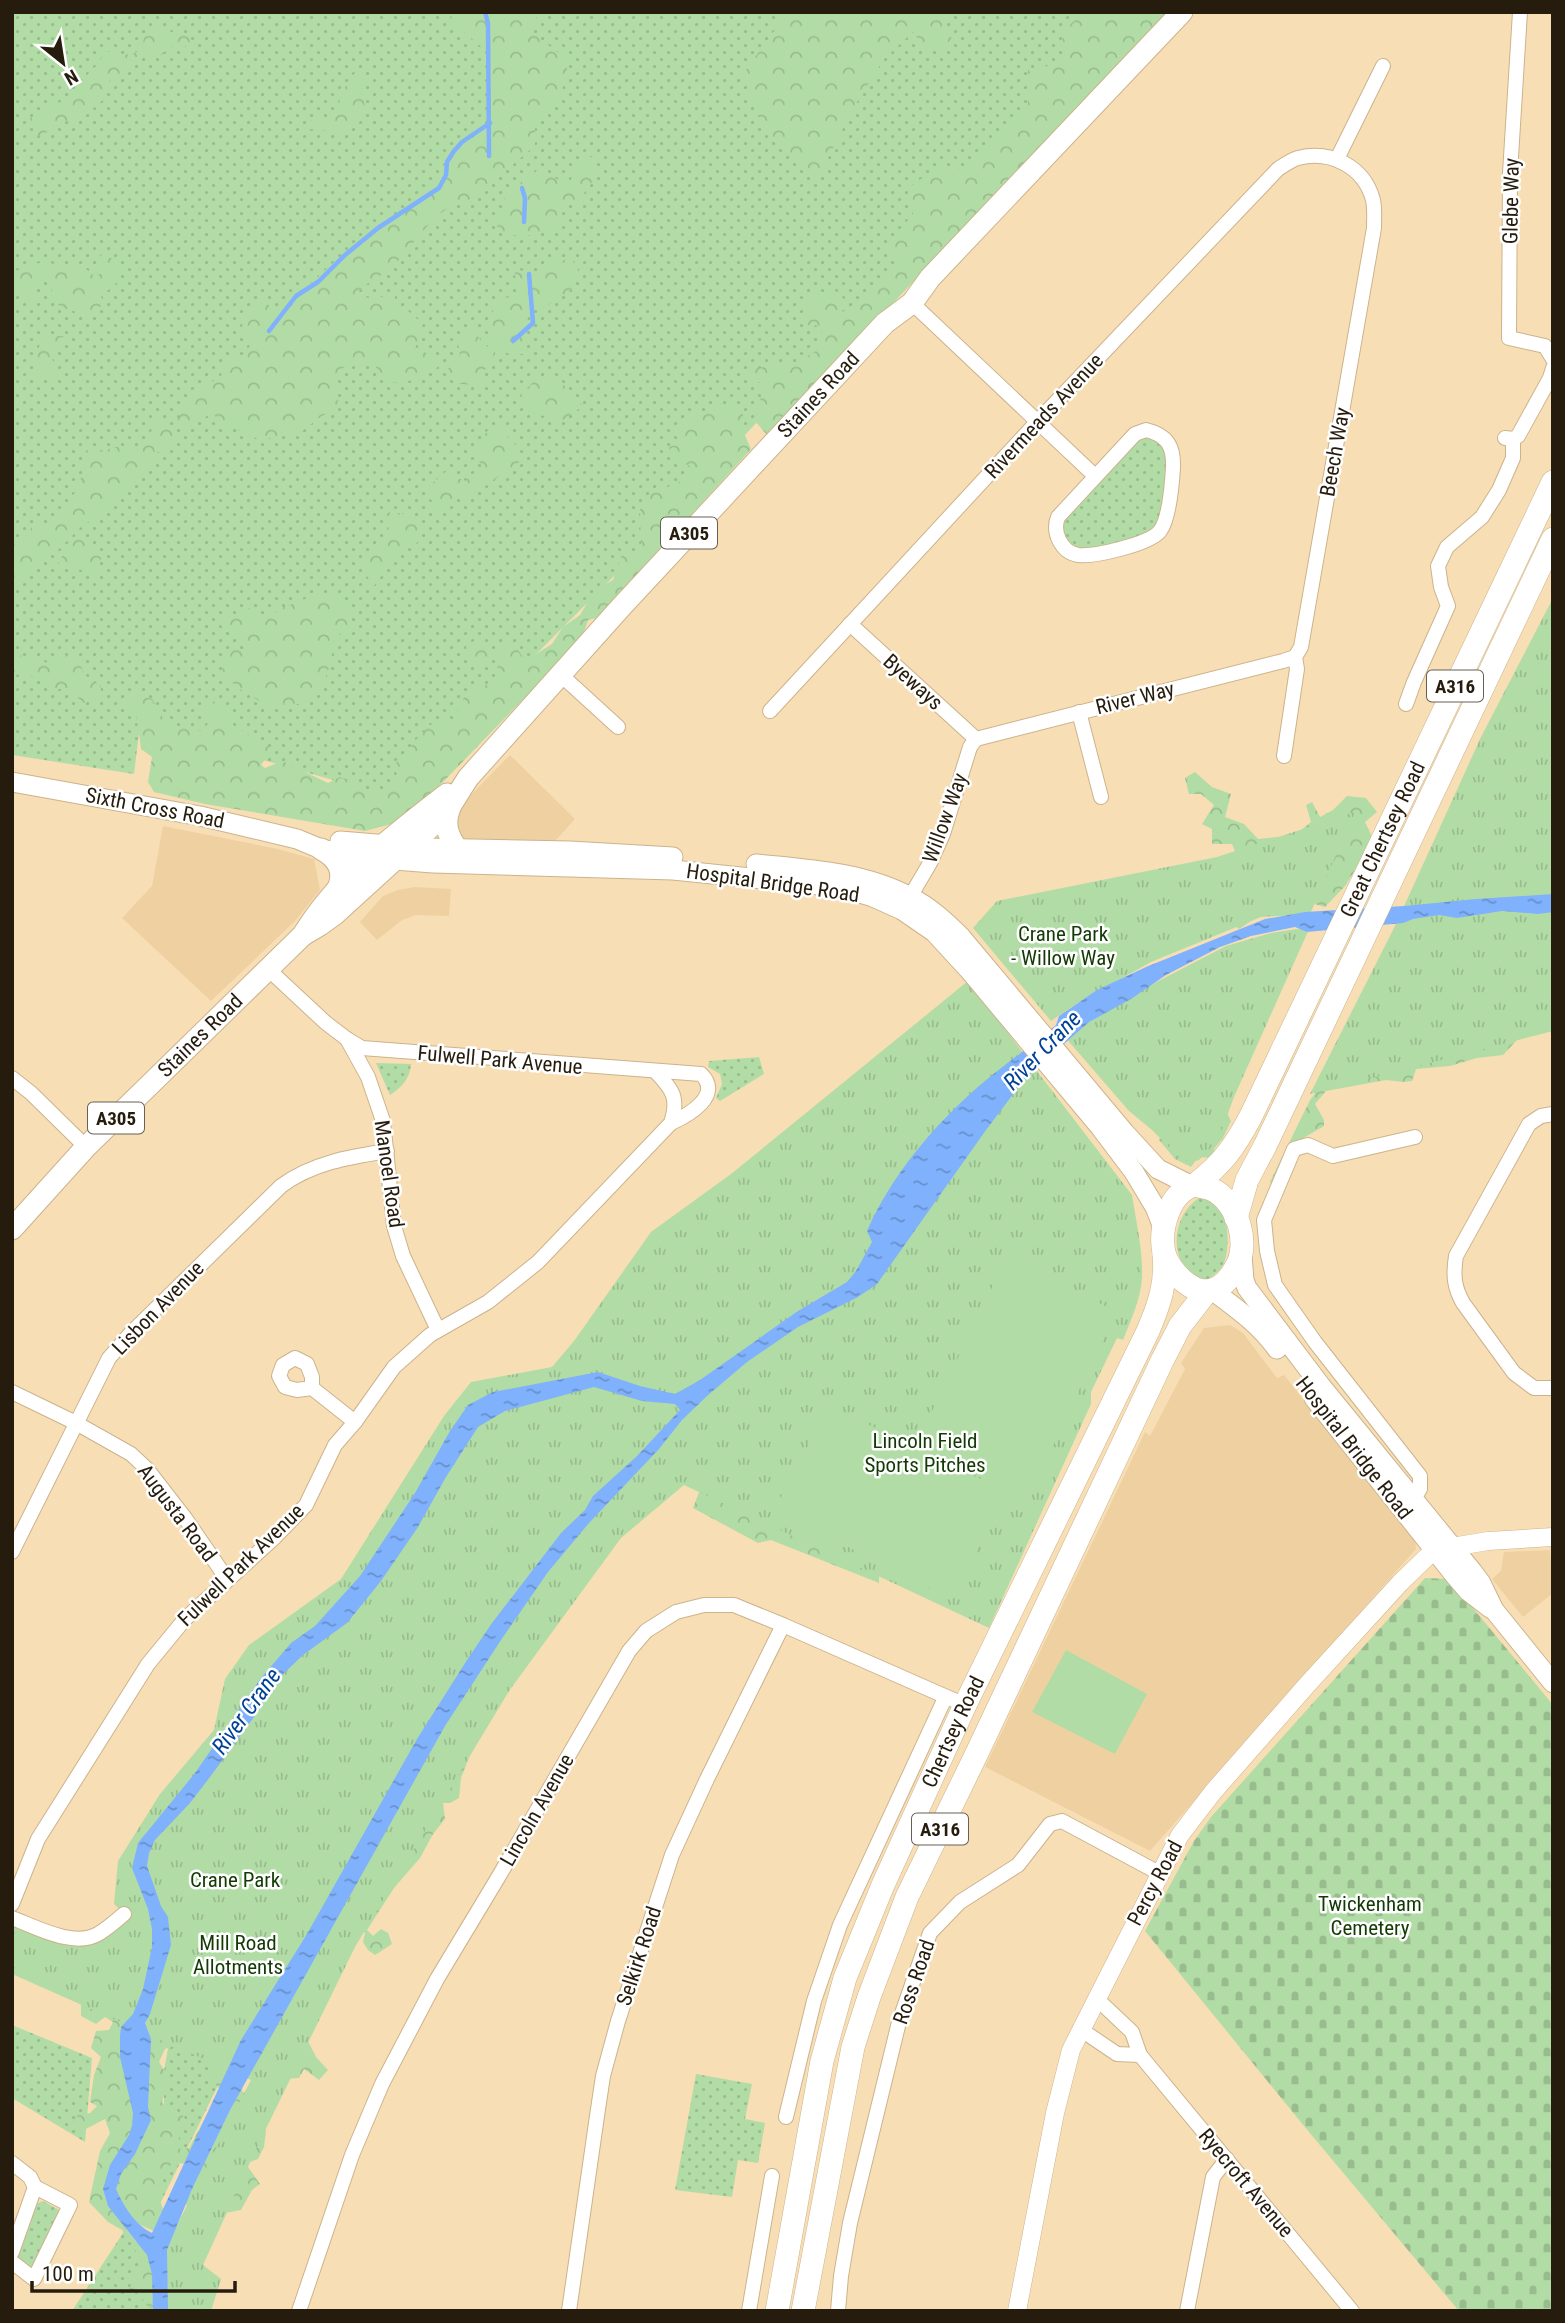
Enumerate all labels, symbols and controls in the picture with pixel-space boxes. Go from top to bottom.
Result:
north arrow [28,28,98,98]
text: N [60,64,82,90]
street label: Glebe Way [1498,157,1524,244]
street label: Staines Road [773,347,864,443]
street label: Rivermeads Avenue [980,348,1108,483]
street label: Beech Way [1315,405,1355,498]
road number: A305 [661,518,717,548]
street label: Byeways [878,649,948,715]
road number: A316 [1427,670,1483,702]
street label: River Way [1093,677,1177,719]
street label: Great Chertsey Road [1335,758,1430,921]
street label: Willow Way [918,770,972,866]
street label: Sixth Cross Road [84,783,226,833]
street label: Hospital Bridge Road [685,859,861,907]
park label: Crane Park - Willow Way [1011,922,1115,970]
street label: Staines Road [153,989,247,1082]
water label: River Crane [998,1005,1087,1096]
street label: Fulwell Park Avenue [417,1041,584,1079]
road number: A305 [88,1102,144,1134]
street label: Manoel Road [370,1119,408,1229]
street label: Lisbon Avenue [107,1256,209,1360]
street label: Hospital Bridge Road [1291,1372,1417,1524]
park label: Lincoln Field Sports Pitches [864,1429,986,1477]
street label: Augusta Road [133,1460,221,1566]
street label: Fulwell Park Avenue [173,1499,309,1631]
water label: River Crane [206,1663,287,1760]
street label: Chertsey Road [917,1672,989,1791]
street label: Lincoln Avenue [495,1750,579,1870]
road number: A316 [912,1814,968,1844]
street label: Percy Road [1123,1836,1187,1930]
park label: Crane Park [190,1868,281,1892]
park label: Twickenham Cemetery [1318,1892,1422,1940]
street label: Selkirk Road [612,1903,666,2009]
park label: Mill Road Allotments [193,1931,283,1979]
street label: Ross Road [888,1937,940,2027]
street label: Ryecroft Avenue [1194,2124,1298,2242]
scale bar [32,2250,234,2294]
text: 100 m [42,2262,94,2286]

